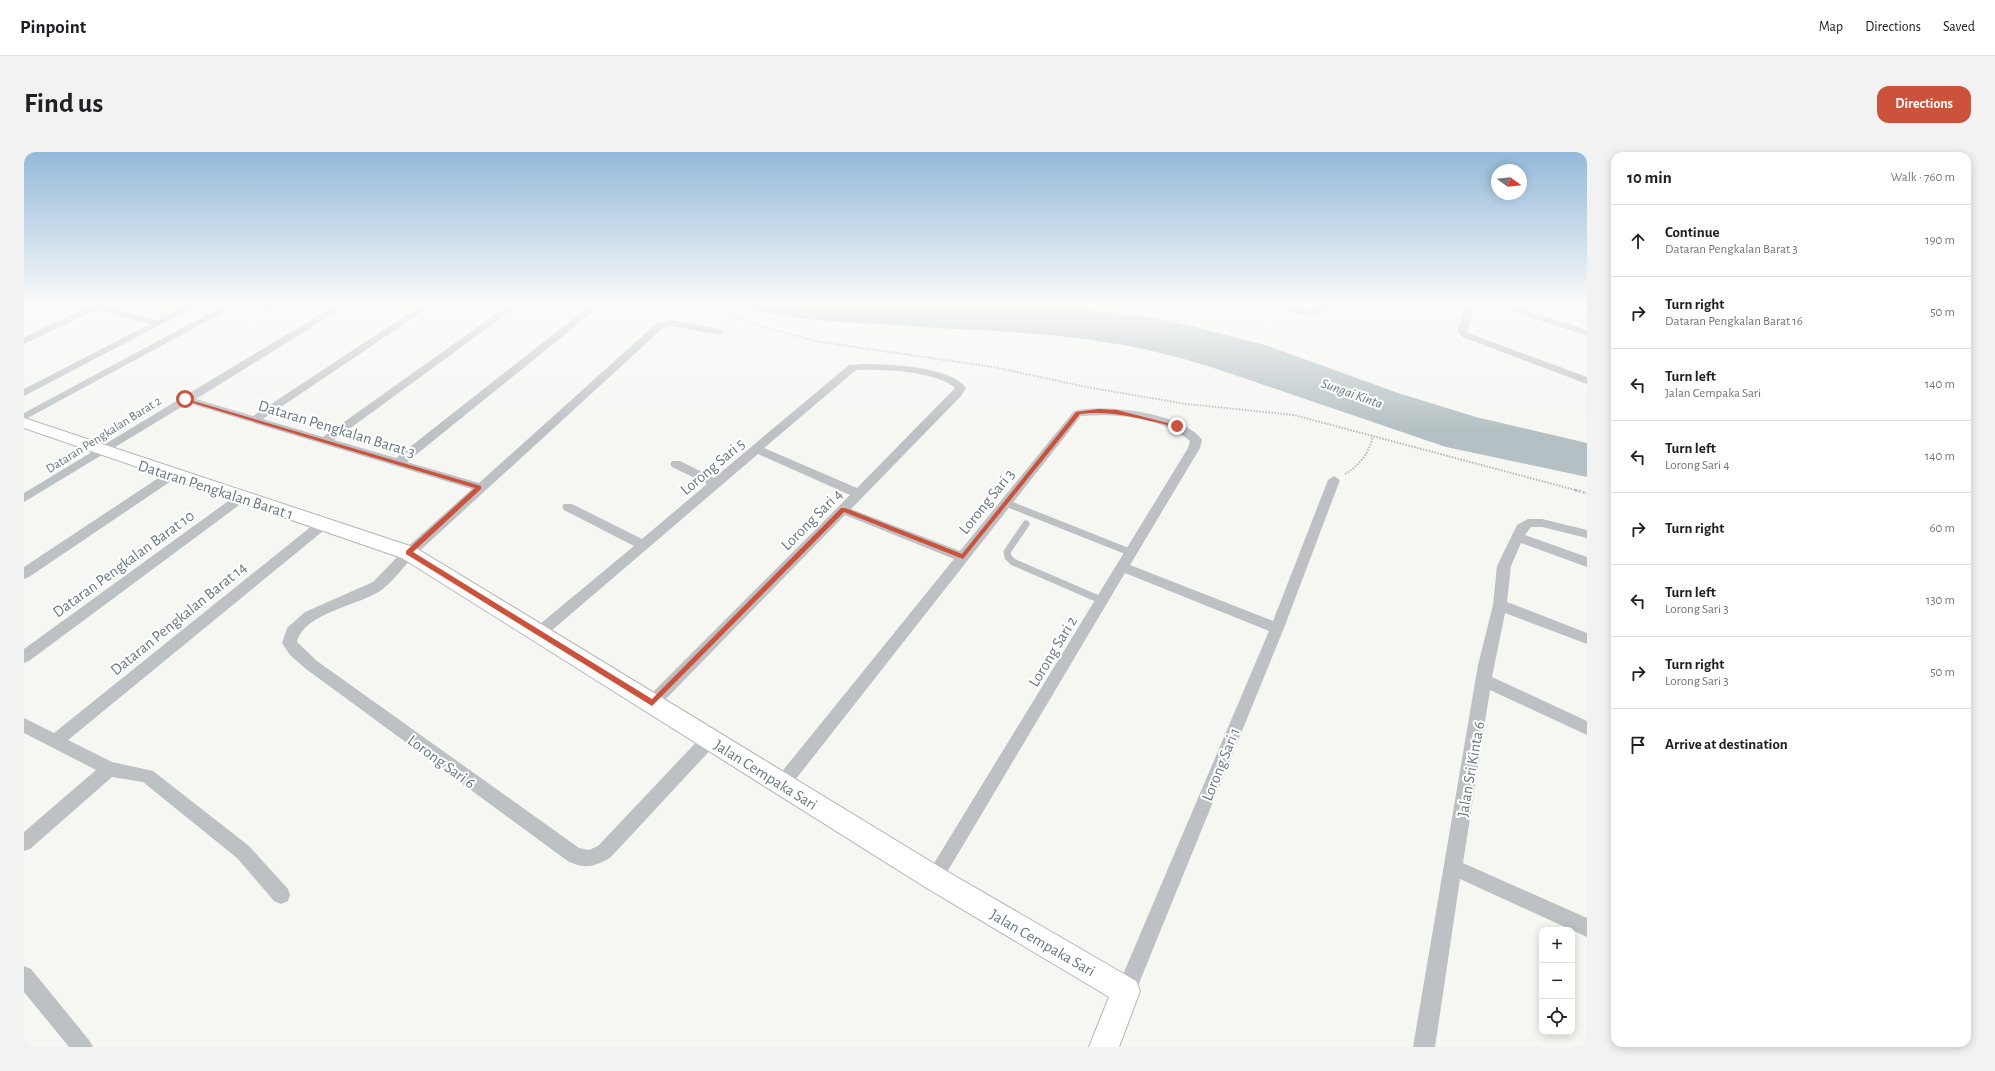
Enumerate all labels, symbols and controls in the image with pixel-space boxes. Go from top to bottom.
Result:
text: Pinpoint [20,18,86,37]
text: Map [1819,20,1843,34]
text: Directions [1865,20,1921,34]
text: Saved [1943,20,1975,34]
button: Directions [1877,86,1971,123]
text: Find us [24,90,103,118]
north arrow [1491,164,1527,200]
text: 10 min [1627,169,1672,186]
text: Walk · 760 m [1891,171,1955,184]
text: Continue [1665,225,1720,240]
icon: ahead [1627,230,1649,252]
text: 190 m [1925,234,1955,247]
text: Dataran Pengkalan Barat 3 [1665,243,1798,256]
text: Turn right [1665,297,1724,312]
icon: right [1627,302,1649,324]
text: 50 m [1930,306,1955,319]
text: Dataran Pengkalan Barat 16 [1665,315,1803,328]
text: Turn left [1665,369,1716,384]
icon: left [1627,374,1649,396]
water label: Sungai Kinta [1319,376,1384,412]
text: 140 m [1925,378,1955,391]
text: Jalan Cempaka Sari [1665,387,1761,400]
route start [176,390,194,408]
street label: Dataran Pengkalan Barat 2 [44,394,164,476]
street label: Dataran Pengkalan Barat 3 [256,397,417,460]
route end [1168,417,1186,435]
street label: Lorong Sari 5 [677,435,748,498]
text: Turn left [1665,441,1716,456]
icon: left [1627,446,1649,468]
text: 140 m [1925,450,1955,463]
street label: Dataran Pengkalan Barat 1 [136,457,295,523]
text: Lorong Sari 4 [1665,459,1730,472]
street label: Lorong Sari 3 [956,466,1018,537]
street label: Lorong Sari 4 [778,486,846,553]
street label: Dataran Pengkalan Barat 10 [50,507,197,620]
icon: right [1627,518,1649,540]
text: Turn right [1665,521,1724,536]
text: 60 m [1929,522,1955,535]
street label: Dataran Pengkalan Barat 14 [108,559,250,678]
text: Turn left [1665,585,1716,600]
icon: left [1627,590,1649,612]
text: 130 m [1926,594,1955,607]
text: Lorong Sari 3 [1665,603,1729,616]
street label: Lorong Sari 2 [1026,613,1080,690]
text: Turn right [1665,657,1724,672]
icon: right [1627,662,1649,684]
text: 50 m [1930,666,1955,679]
text: Lorong Sari 3 [1665,675,1729,688]
street label: Jalan Sri Kinta 6 [1455,720,1487,818]
street label: Lorong Sari 1 [1199,726,1243,803]
street label: Lorong Sari 6 [405,732,478,792]
icon: arrive [1627,734,1649,756]
street label: Jalan Cempaka Sari [711,737,820,813]
text: Arrive at destination [1665,737,1788,752]
street label: Jalan Cempaka Sari [987,906,1098,979]
map controls [1539,927,1575,1035]
button: + [1539,927,1575,963]
button: − [1539,963,1575,999]
button: locate [1539,999,1575,1035]

